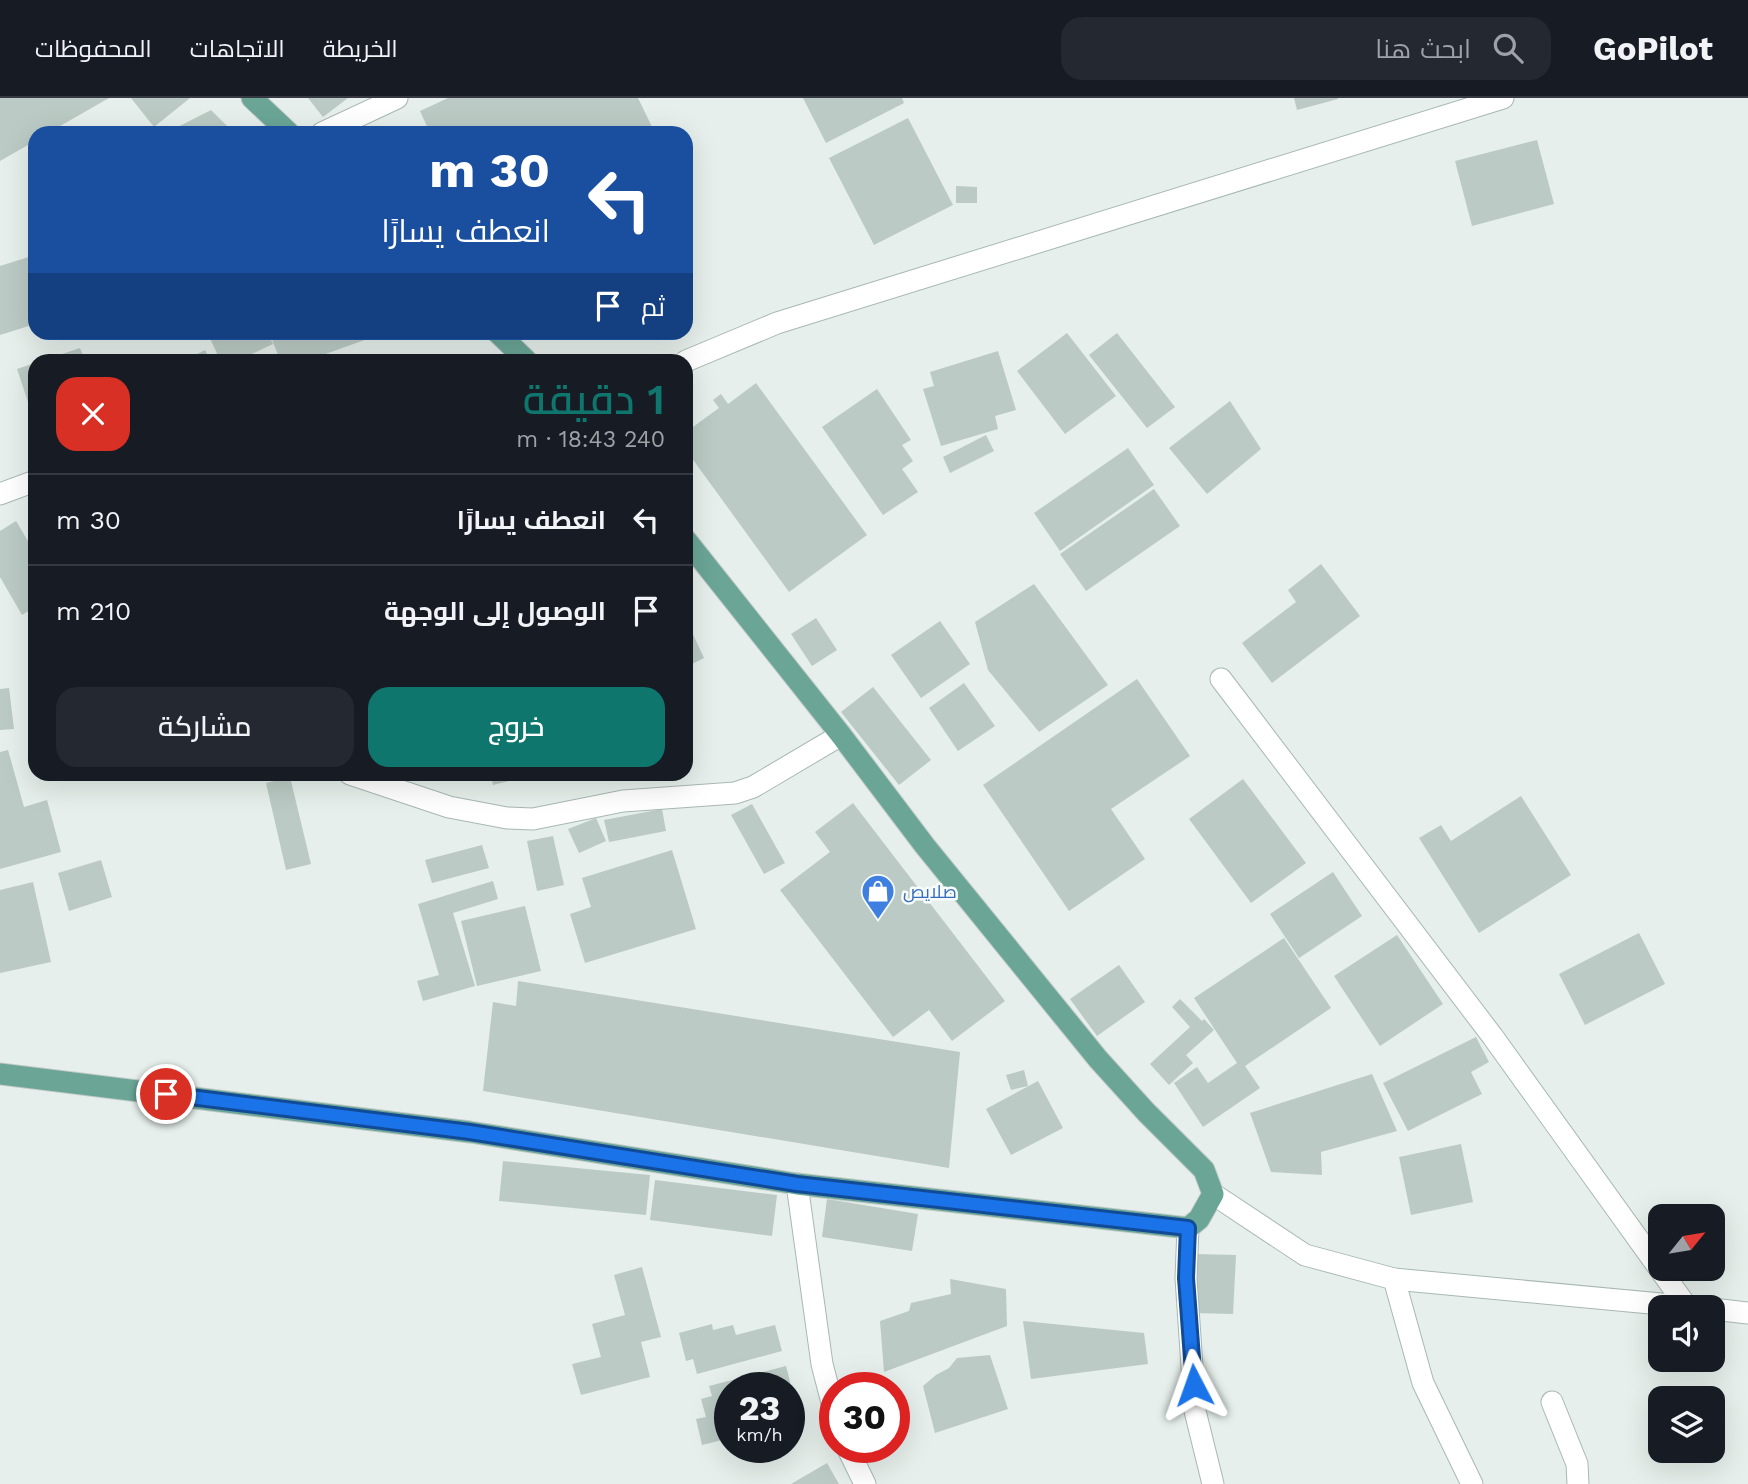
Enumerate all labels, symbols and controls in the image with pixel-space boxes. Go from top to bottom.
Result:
search box [1061,17,1551,80]
icon: search [1489,29,1527,67]
text: GoPilot [1593,29,1713,68]
text: ابحث هنا [1375,34,1471,64]
text: المحفوظات [35,35,152,63]
text: الاتجاهات [190,35,285,63]
text: الخريطة [323,35,398,63]
text: 30 m [429,141,550,199]
icon: left [574,154,665,245]
text: انعطف يسارًا [381,212,550,250]
icon: arrive [589,287,627,325]
text: ثم [641,292,665,322]
text: 1 دقيقة [523,375,665,424]
button: close [56,377,130,451]
text: 240 m · 18:43 [516,426,665,453]
icon: left [627,501,665,539]
text: 30 m [56,505,121,535]
text: انعطف يسارًا [457,505,606,535]
icon: arrive [627,592,665,630]
text: 210 m [56,596,131,626]
text: الوصول إلى الوجهة [384,596,606,626]
button: مشاركة [56,687,354,767]
button: خروج [368,687,665,767]
shop icon: صلايص [859,872,897,921]
place label: صلايص [903,881,957,903]
pin [136,1064,196,1124]
icon: arrive [147,1075,185,1113]
north arrow [1648,1204,1726,1281]
map controls [1648,1204,1725,1463]
button: sound [1648,1295,1725,1372]
position arrow [1157,1348,1231,1422]
speed limit sign: 30 [819,1372,910,1463]
button: layers [1648,1386,1725,1463]
text: 23 [739,1387,780,1429]
text: km/h [736,1424,783,1445]

